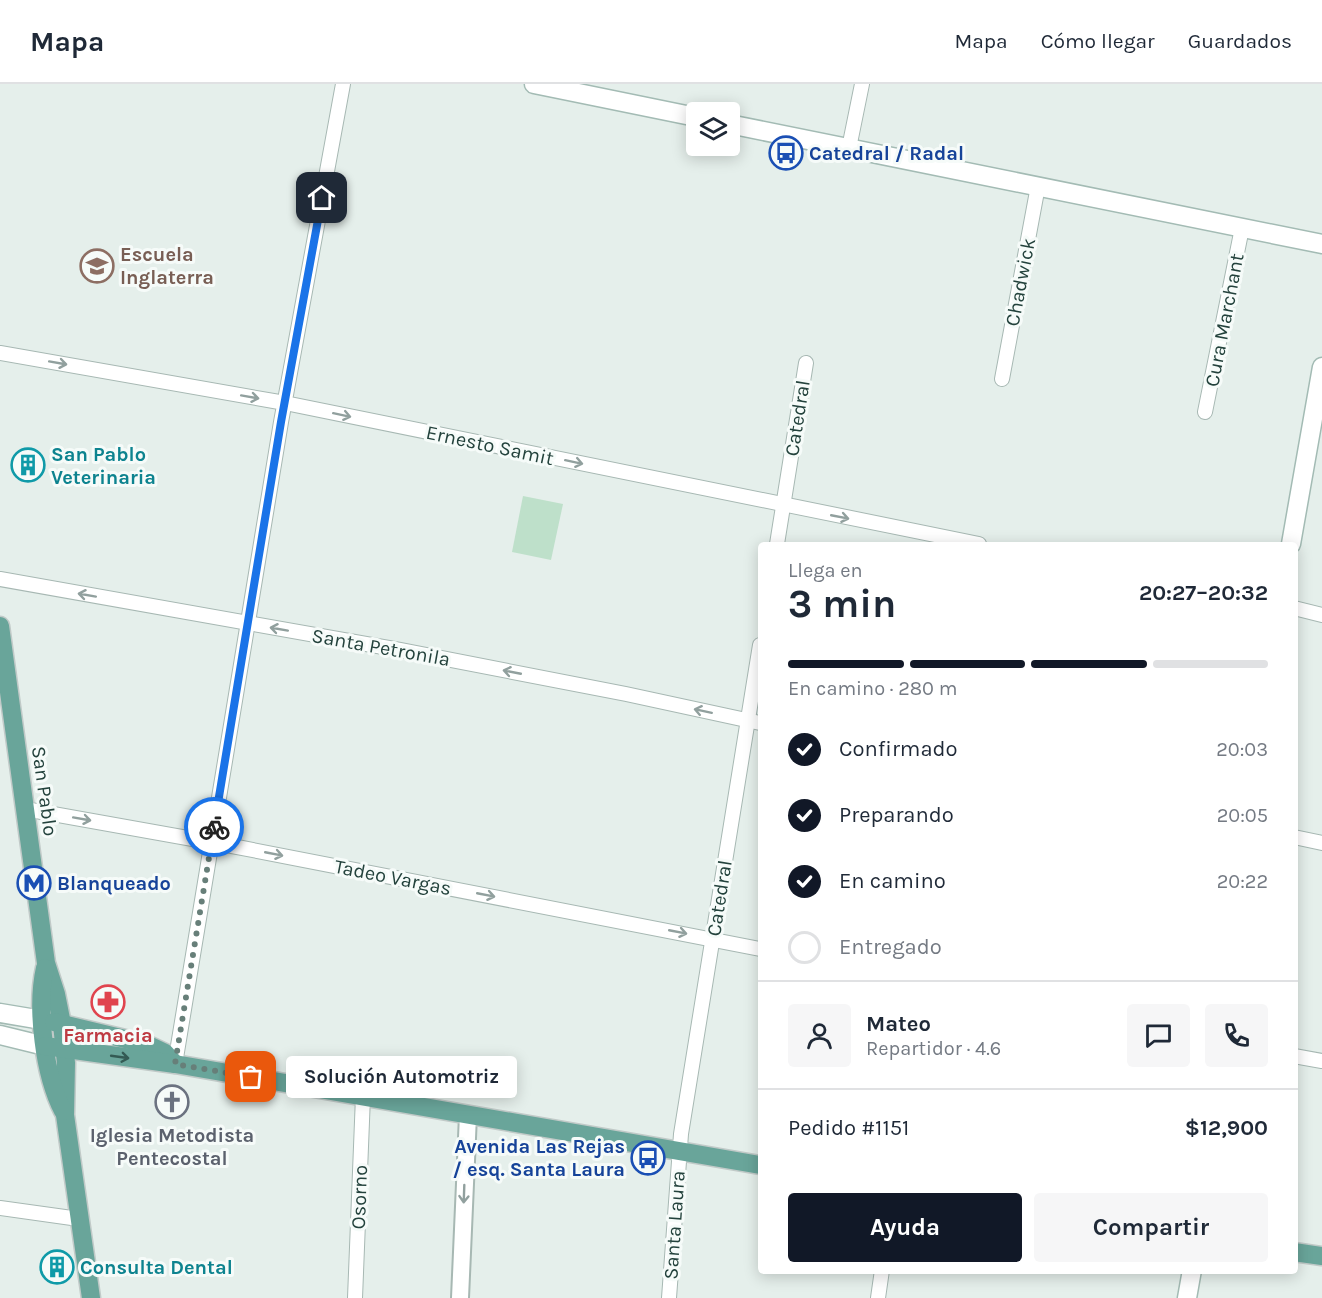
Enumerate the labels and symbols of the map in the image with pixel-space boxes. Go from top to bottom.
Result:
bus stop icon: Catedral / Radal [768,135,804,171]
place label: Catedral / Radal [809,142,964,165]
pin [296,172,347,223]
street label: Chadwick [1001,236,1040,328]
place label: Escuela Inglaterra [120,243,214,289]
school or university icon: Escuela Inglaterra [79,248,115,284]
street label: Cura Marchant [1200,251,1249,389]
one-way arrow [47,358,67,369]
street label: Catedral [780,378,815,458]
one-way arrow [239,392,259,403]
one-way arrow [332,410,351,421]
street label: Ernesto Samit [424,421,556,470]
place label: San Pablo Veterinaria [51,443,156,489]
building icon: San Pablo Veterinaria [10,447,46,483]
one-way arrow [564,457,583,468]
one-way arrow [830,512,849,523]
one-way arrow [78,589,97,600]
one-way arrow [270,623,289,634]
street label: Santa Petronila [310,624,452,671]
one-way arrow [503,666,522,677]
one-way arrow [694,705,714,716]
street label: San Pablo [27,745,62,837]
courier [184,797,244,857]
one-way arrow [72,814,92,825]
one-way arrow [264,849,283,860]
street label: Tadeo Vargas [333,855,453,900]
street label: Catedral [702,858,737,938]
metro station icon: Blanqueado [16,865,52,901]
place label: Blanqueado [57,872,171,895]
one-way arrow [476,890,495,901]
one-way arrow [667,927,687,938]
pharmacy icon: Farmacia [90,984,126,1020]
place label: Farmacia [63,1024,153,1047]
pin [225,1051,276,1102]
one-way arrow [110,1052,130,1063]
callout: Solución Automotriz [287,1056,518,1098]
church icon: Iglesia Metodista Pentecostal [154,1084,190,1120]
place label: Iglesia Metodista Pentecostal [90,1124,254,1170]
place label: Avenida Las Rejas / esq. Santa Laura [453,1135,625,1181]
bus stop icon: Avenida Las Rejas / esq. Santa Laura [630,1140,666,1176]
street label: Osorno [347,1164,372,1230]
street label: Santa Laura [659,1170,690,1280]
one-way arrow [459,1184,470,1204]
building icon: Consulta Dental [39,1249,75,1285]
place label: Consulta Dental [80,1256,233,1279]

